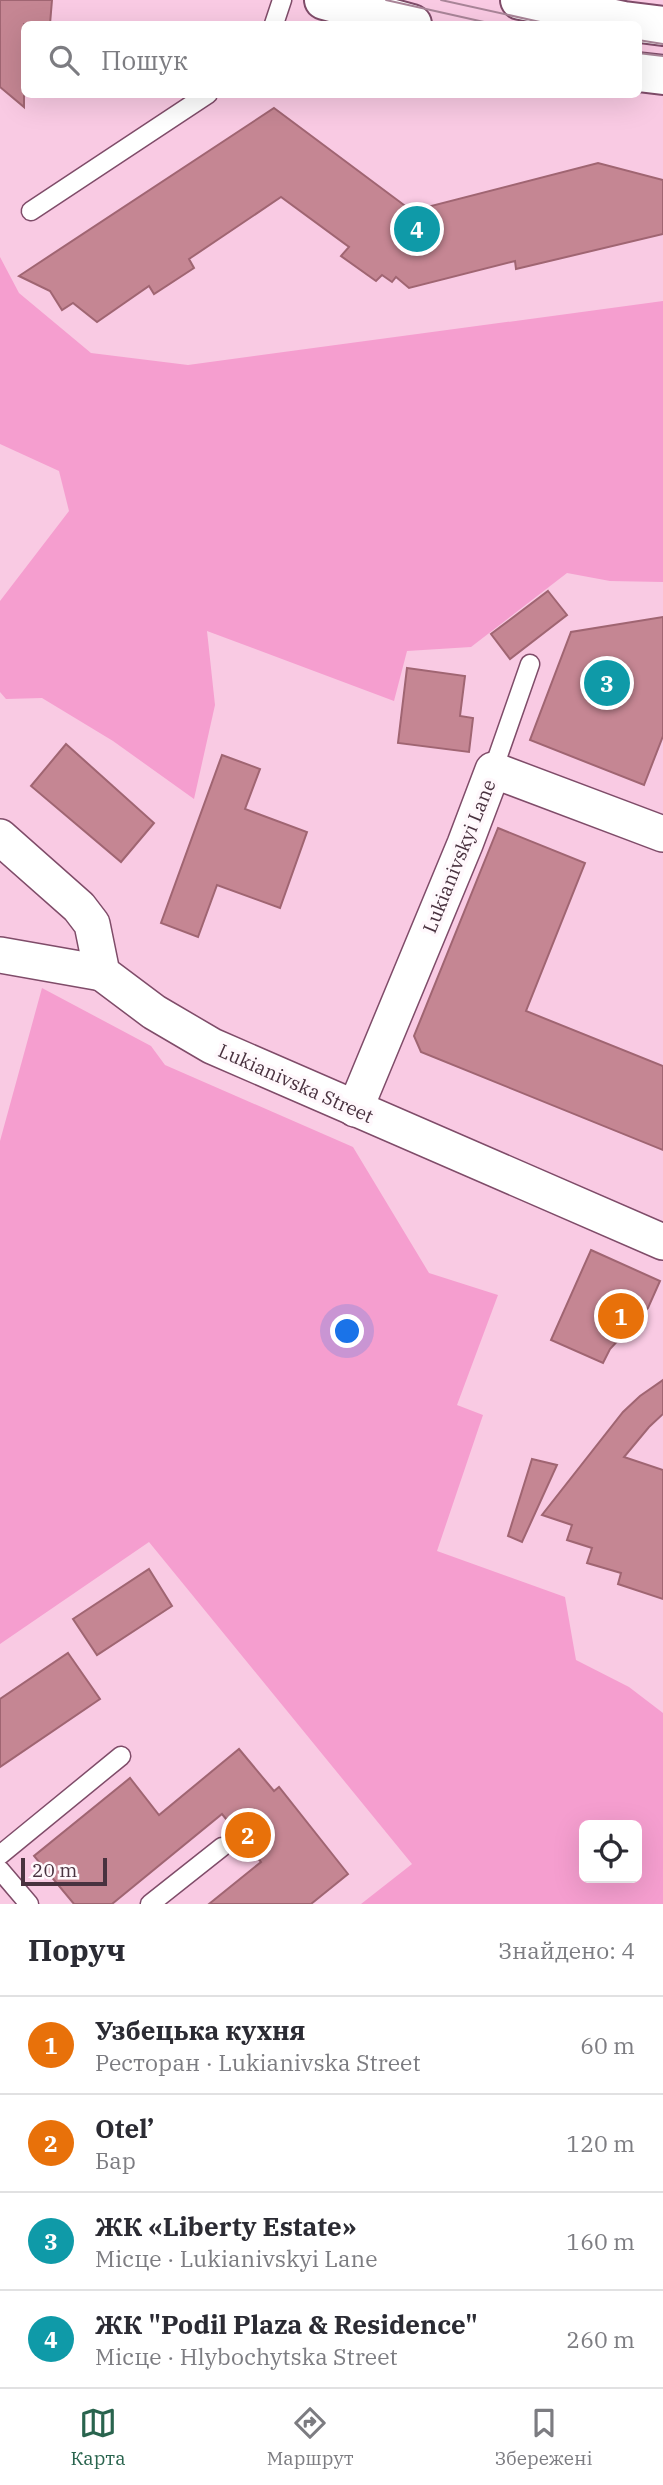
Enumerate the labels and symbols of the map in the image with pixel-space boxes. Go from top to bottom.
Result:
pin: 4 [394,203,440,255]
pin: 3 [584,657,630,709]
street label: Lukianivskyi Lane [417,776,501,936]
street label: Lukianivska Street [215,1038,377,1128]
pin: 1 [598,1290,644,1342]
your location [330,1314,364,1348]
pin: 2 [225,1809,271,1861]
scale bar [21,1855,107,1887]

